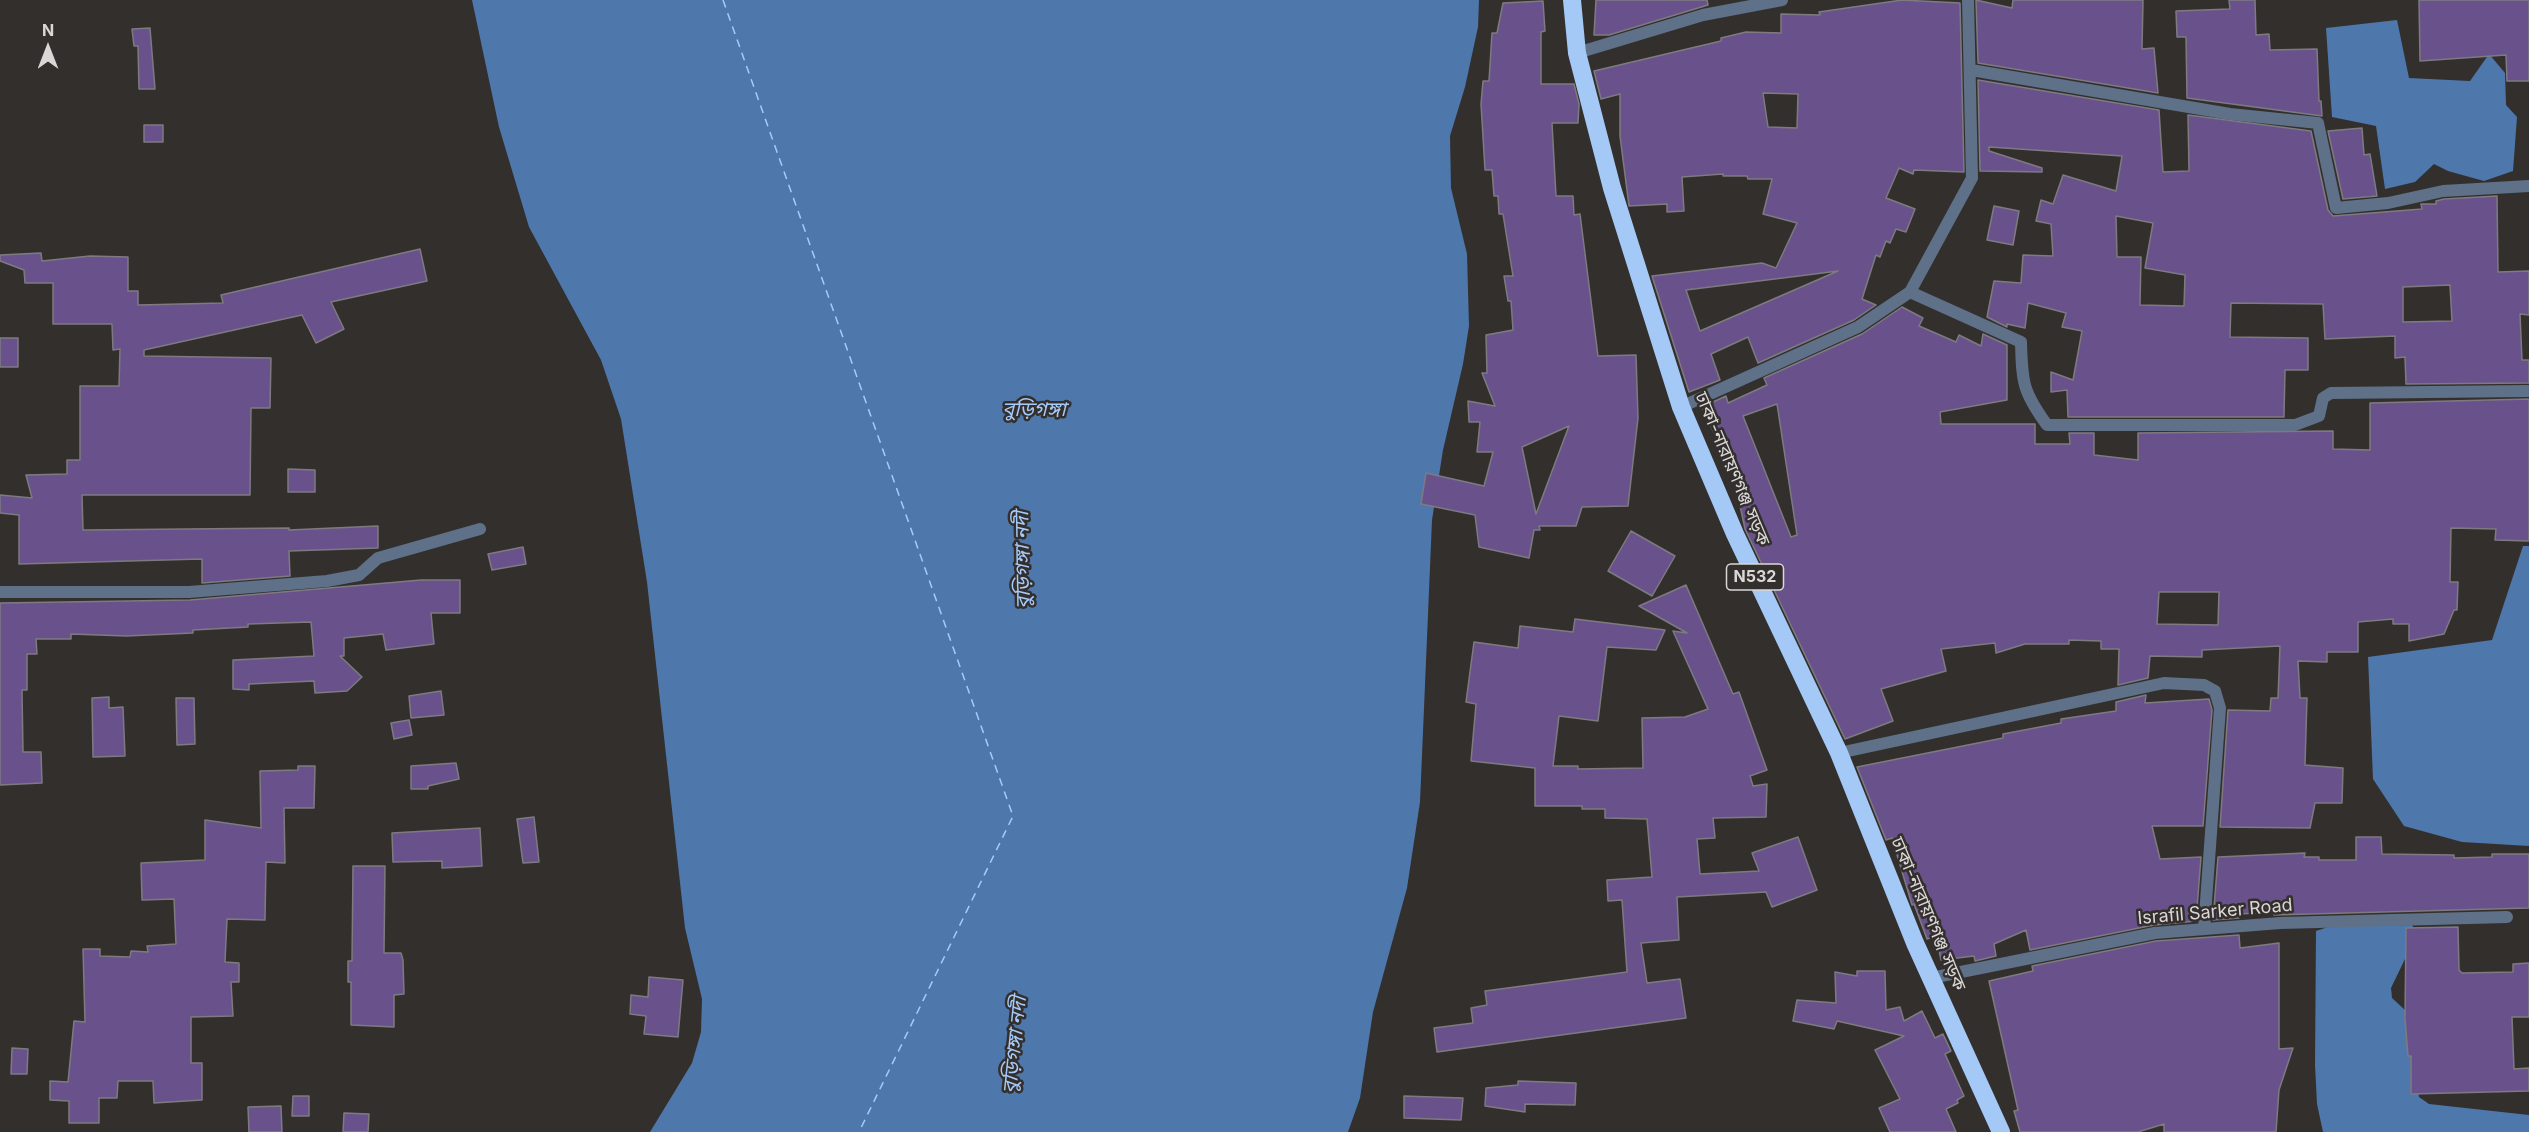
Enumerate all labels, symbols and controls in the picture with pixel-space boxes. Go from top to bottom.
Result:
north arrow [18,18,78,78]
text: N [42,20,54,40]
street label: ঢাকা-নারায়ণগঞ্জ সড়ক [1690,389,1774,549]
water label: বুড়িগঙ্গা [1002,398,1066,422]
water label: বুড়িগঙ্গা নদী [1010,511,1036,609]
road number: N532 [1726,564,1784,590]
street label: ঢাকা-নারায়ণগঞ্জ সড়ক [1886,834,1970,994]
street label: Israfil Sarker Road [2137,894,2293,930]
water label: বুড়িগঙ্গা নদী [998,995,1032,1095]

